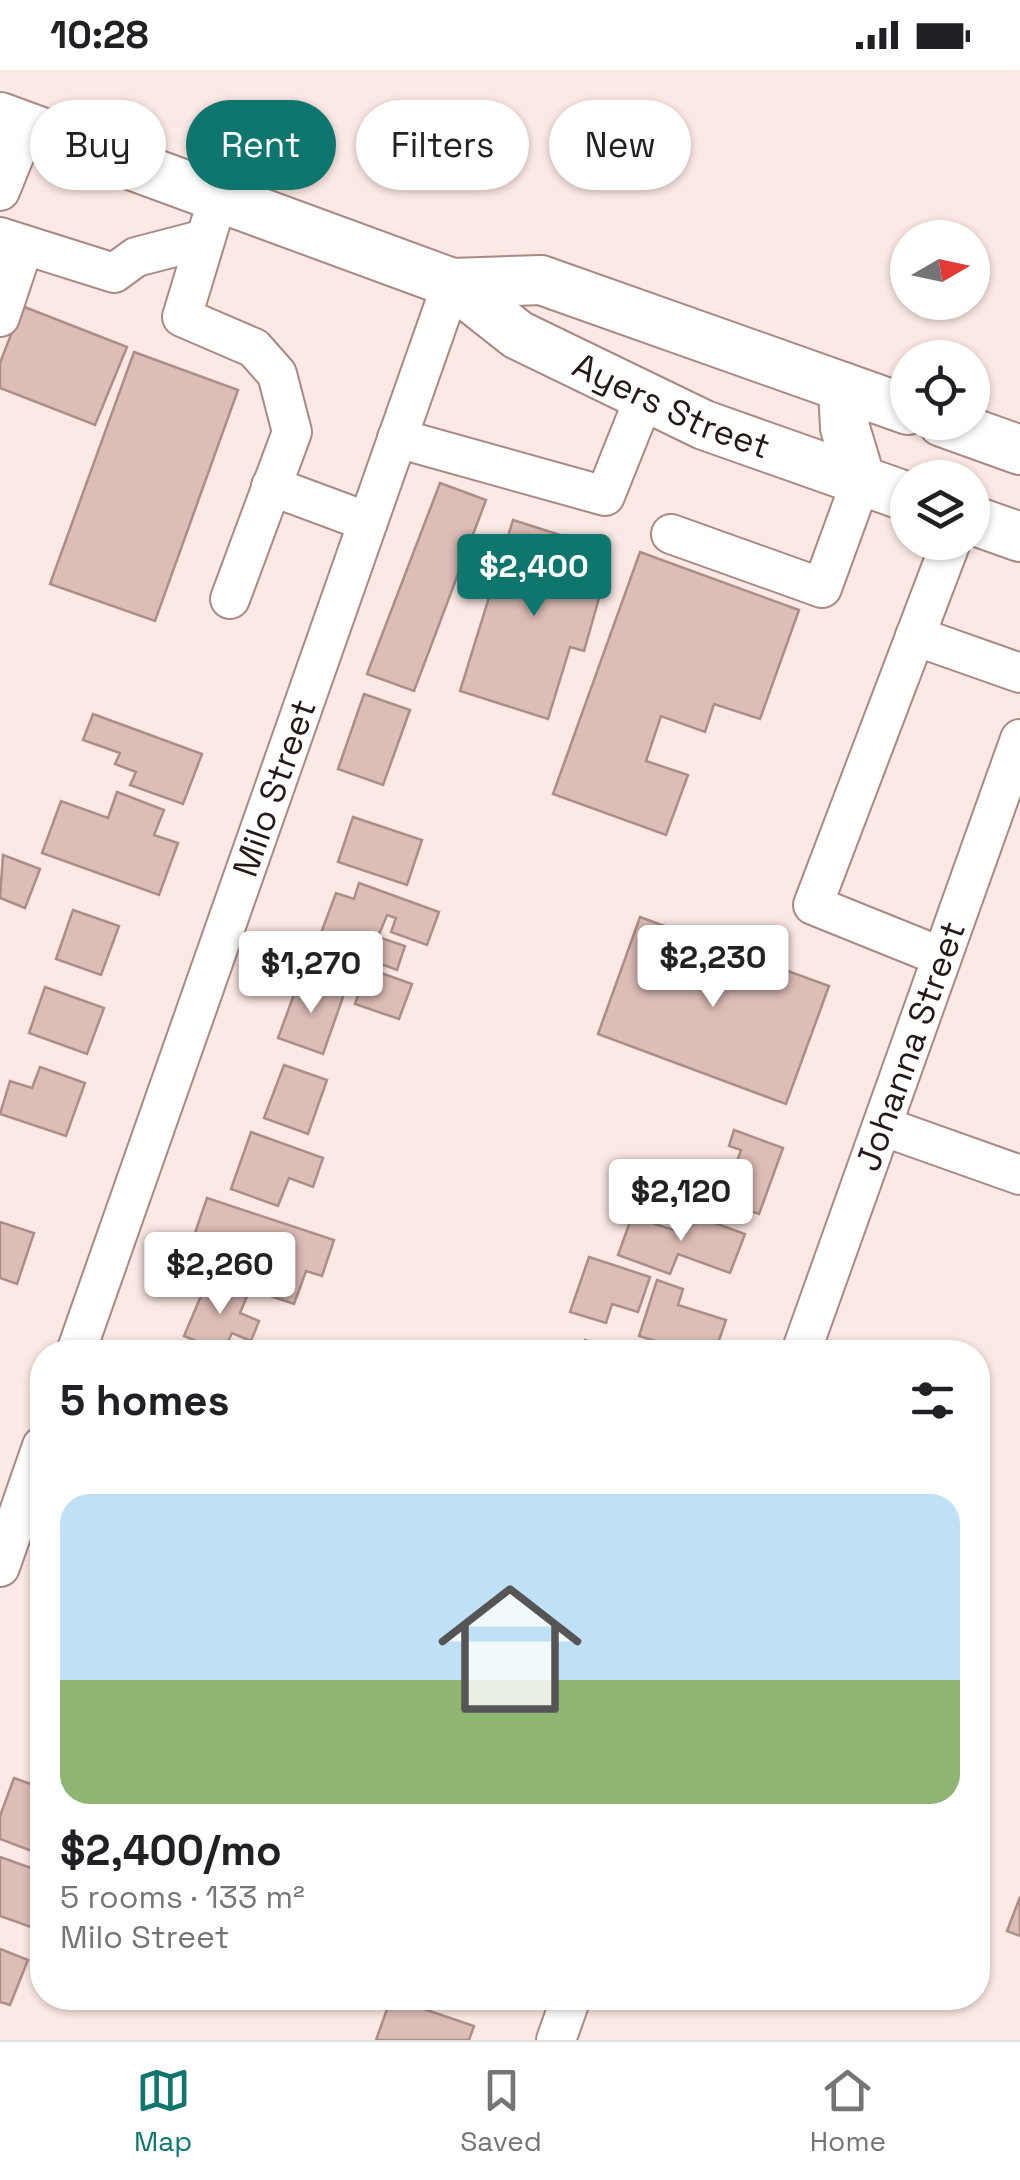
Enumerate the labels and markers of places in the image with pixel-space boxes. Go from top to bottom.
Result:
pin: $2,400 [453,534,615,619]
pin: $2,230 [632,925,794,1010]
pin: $1,270 [230,931,392,1016]
pin: $2,120 [600,1159,762,1244]
pin: $2,260 [139,1232,301,1317]

